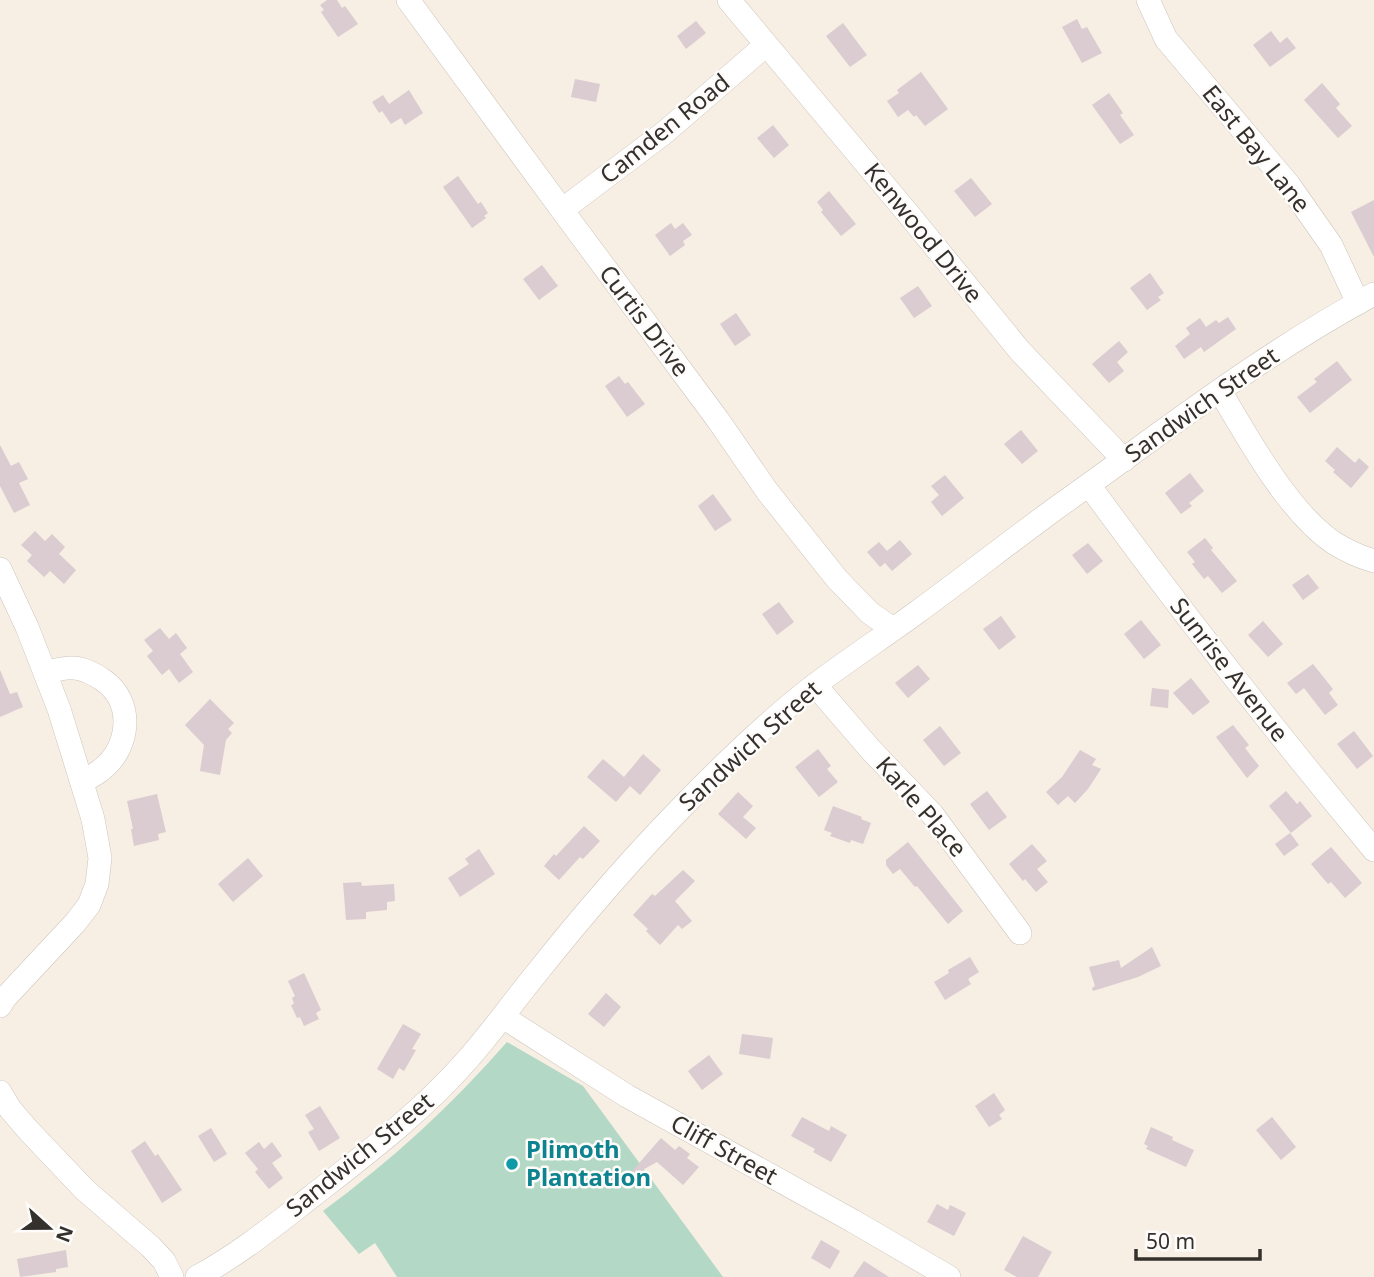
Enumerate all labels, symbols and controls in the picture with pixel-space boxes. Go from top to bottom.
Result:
street label: Camden Road [592,65,736,190]
street label: East Bay Lane [1196,77,1319,219]
street label: Kenwood Drive [857,155,991,309]
street label: Curtis Drive [592,258,698,383]
street label: Sandwich Street [1118,338,1285,469]
street label: Sunrise Avenue [1163,590,1297,748]
street label: Sandwich Street [671,672,827,818]
street label: Karle Place [869,749,975,863]
street label: Sandwich Street [278,1084,440,1224]
street label: Cliff Street [665,1106,784,1192]
place label: Plimoth Plantation [526,1132,651,1193]
marker: Plimoth Plantation [504,1156,520,1172]
north arrow [14,1193,84,1263]
scale bar [1136,1218,1260,1262]
text: N [50,1222,80,1246]
text: 50 m [1146,1227,1195,1255]

